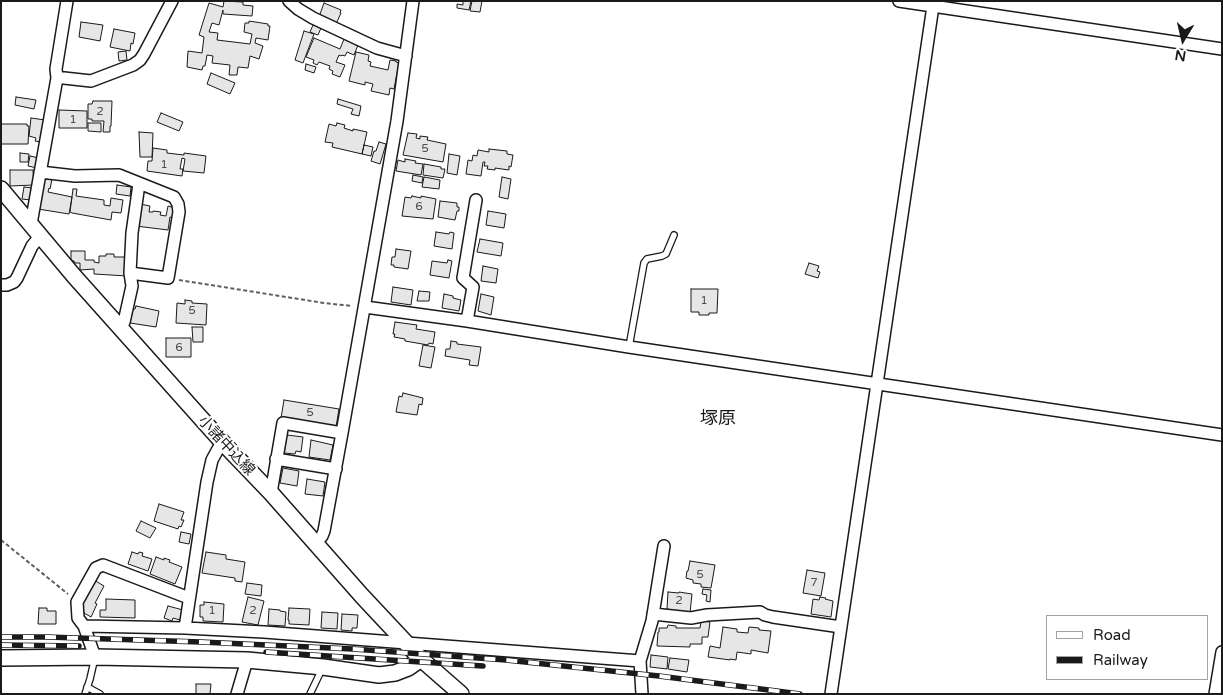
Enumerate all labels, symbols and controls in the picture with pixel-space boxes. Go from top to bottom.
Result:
north arrow [1158,15,1208,65]
text: N [1174,46,1187,65]
house number: 2 [96,105,104,119]
house number: 1 [69,113,77,127]
house number: 5 [421,142,429,156]
house number: 1 [160,158,168,172]
house number: 6 [415,200,423,214]
house number: 1 [700,294,708,308]
house number: 5 [188,304,196,318]
house number: 6 [175,341,183,355]
house number: 5 [306,406,314,420]
district label: 塚原 [700,408,736,430]
street label: 小諸中込線 [194,412,258,480]
house number: 5 [696,568,704,582]
house number: 7 [810,576,818,590]
house number: 2 [675,594,683,608]
house number: 1 [208,604,216,618]
house number: 2 [249,604,257,618]
legend [1046,615,1208,680]
text: Road [1093,626,1131,644]
text: Railway [1093,651,1148,669]

